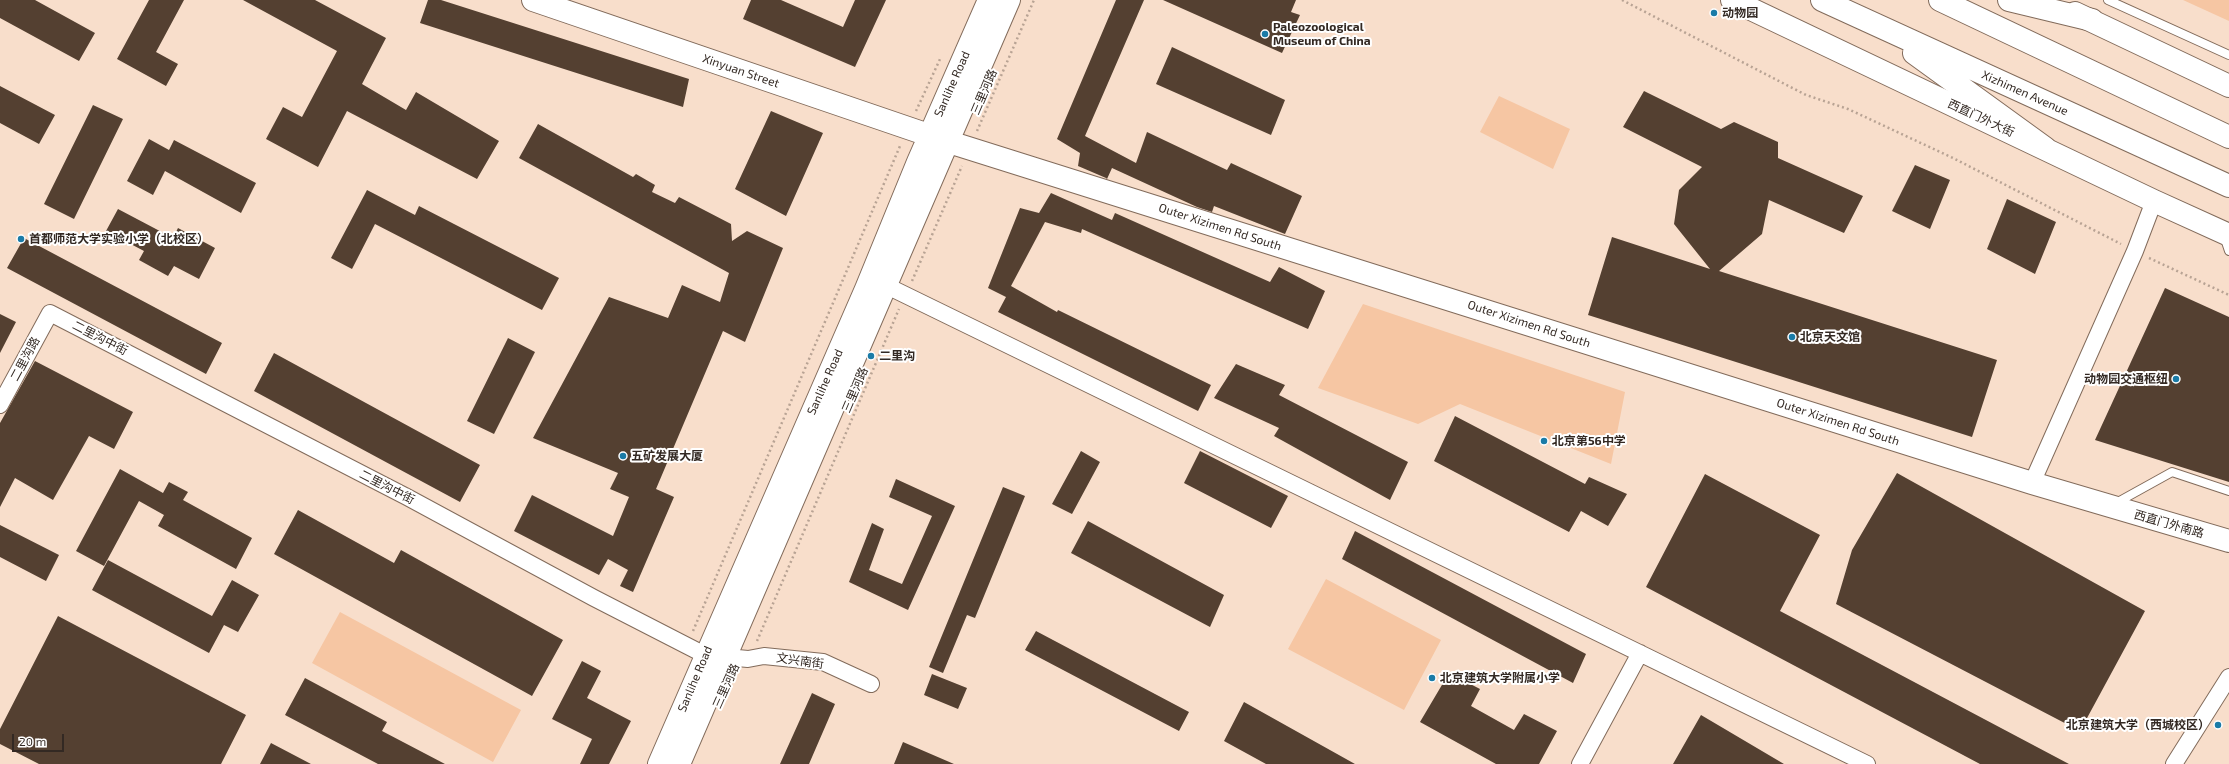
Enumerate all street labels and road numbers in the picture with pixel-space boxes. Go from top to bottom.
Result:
street label: Sanlihe Road [931,49,973,119]
street label: Xinyuan Street [701,51,781,91]
street label: 三里河路 [968,67,1000,117]
street label: Xizhimen Avenue [1980,67,2070,119]
street label: 西直门外大街 [1945,96,2017,140]
street label: Outer Xizimen Rd South [1157,200,1283,254]
street label: Outer Xizimen Rd South [1466,297,1592,351]
street label: 二里沟中街 [70,318,130,358]
street label: 二里沟路 [7,334,43,384]
street label: Sanlihe Road [804,347,846,417]
street label: 三里河路 [839,365,871,415]
street label: Outer Xizimen Rd South [1775,395,1901,449]
street label: 二里沟中街 [357,467,417,507]
street label: 西直门外南路 [2132,507,2206,541]
street label: Sanlihe Road [675,644,715,714]
street label: 文兴南街 [775,651,825,671]
street label: 三里河路 [710,661,742,711]

